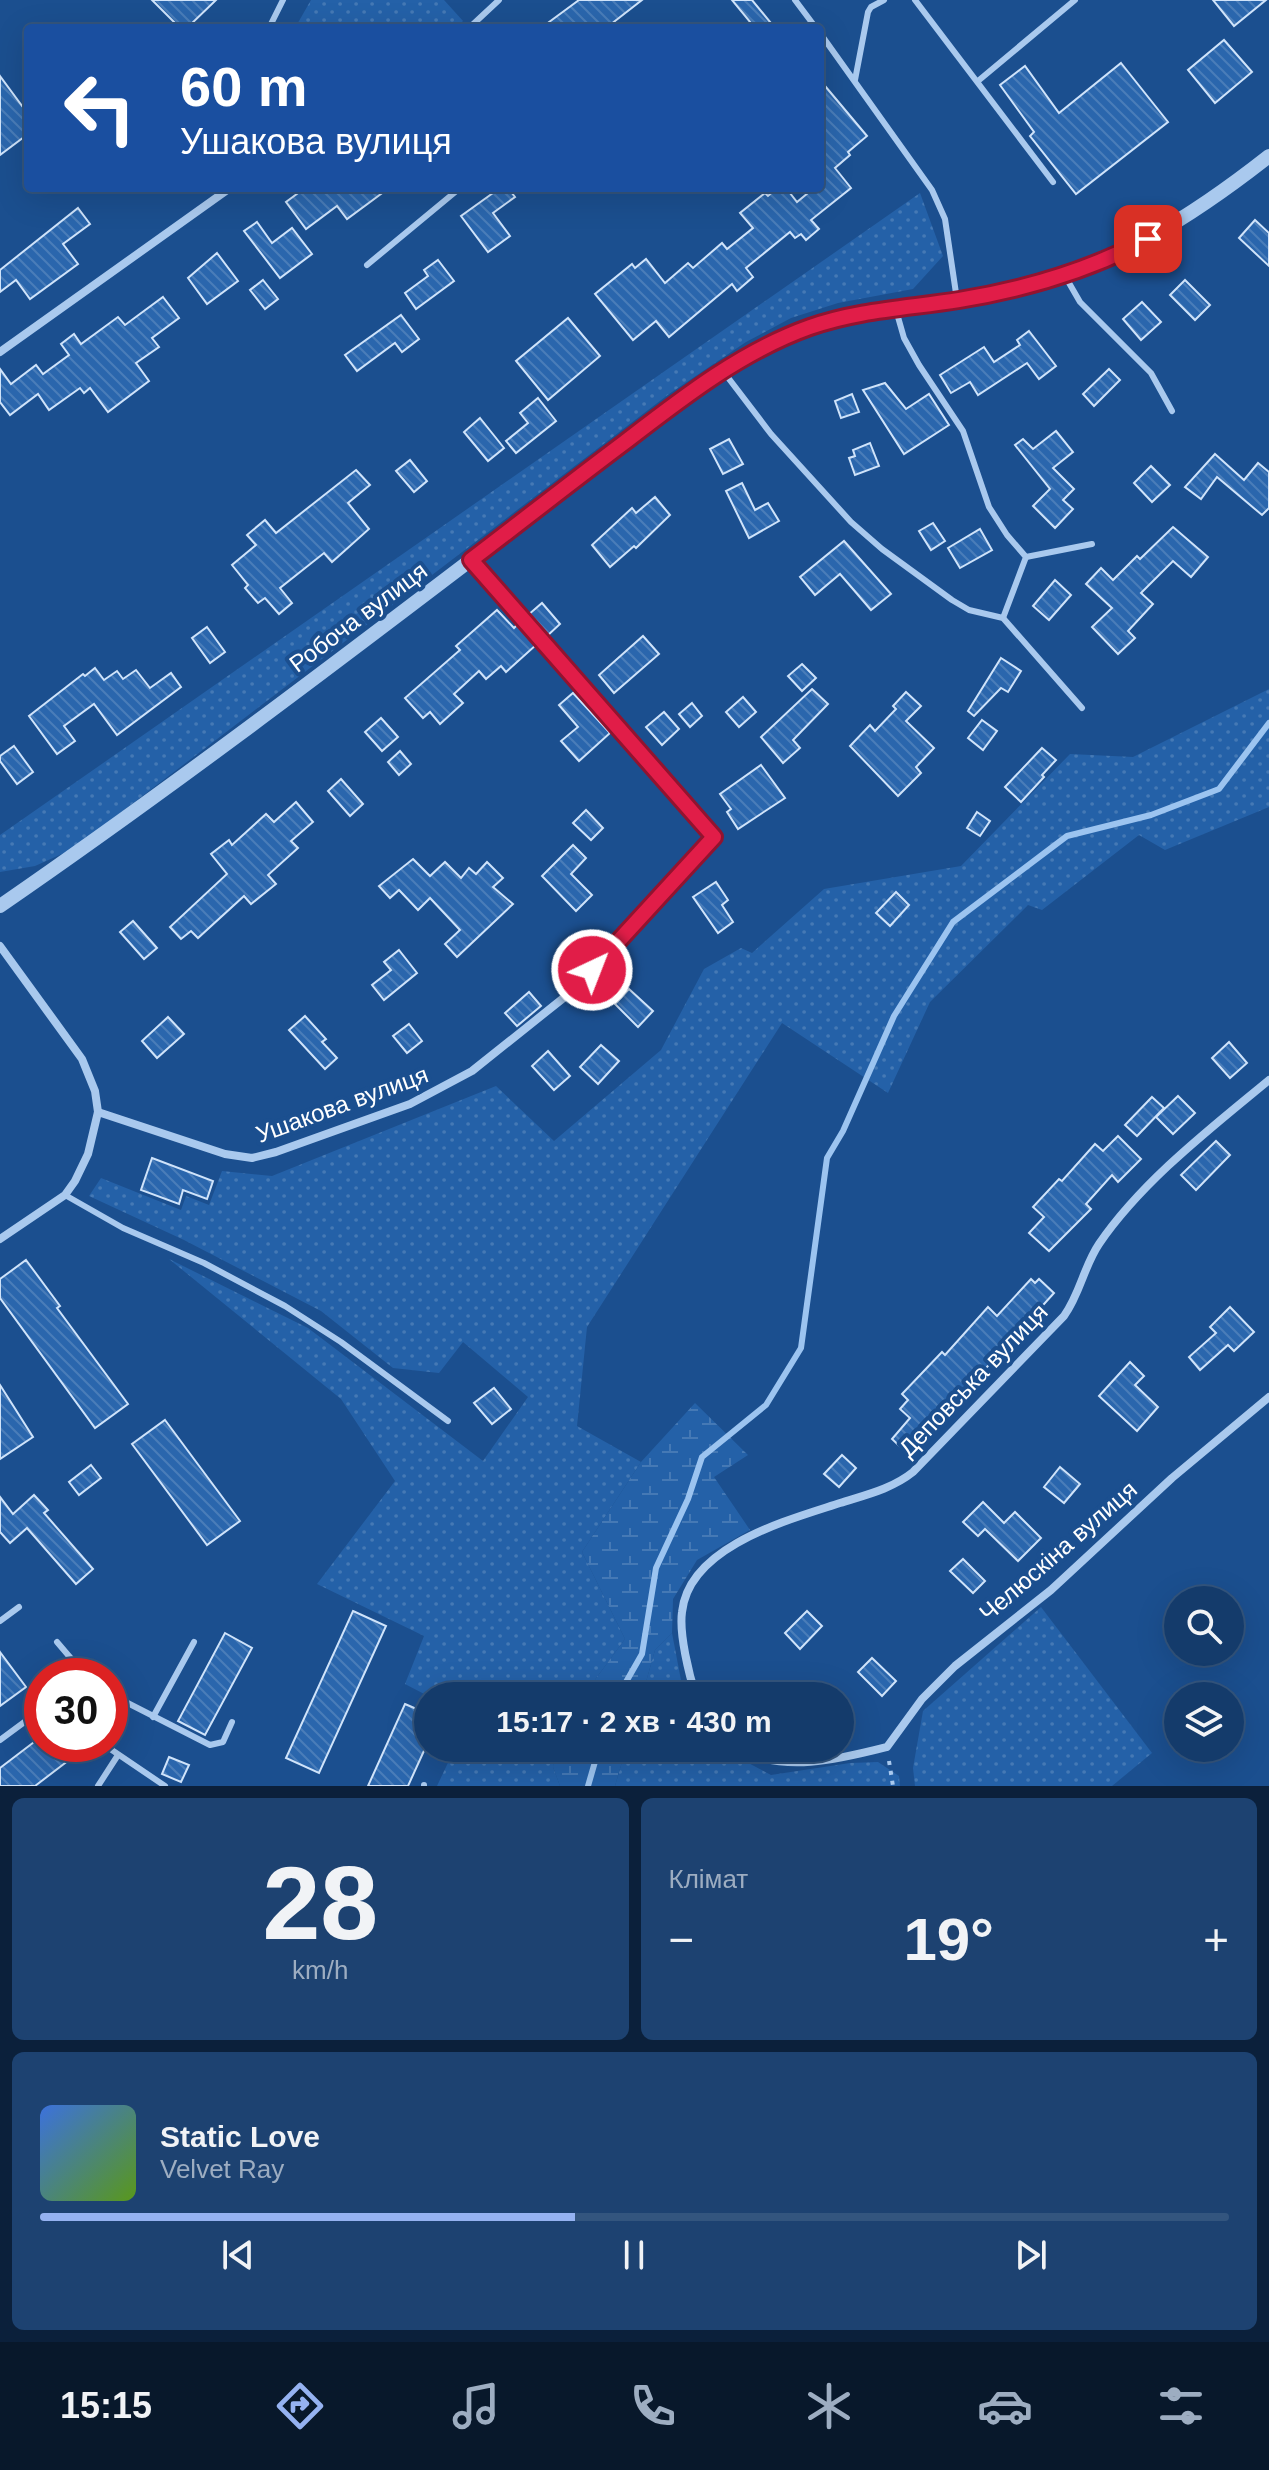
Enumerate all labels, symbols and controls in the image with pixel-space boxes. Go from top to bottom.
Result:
text: 60 m [180,55,308,118]
icon: left [48,56,152,160]
text: Ушакова вулиця [180,121,452,162]
pin [1114,205,1182,273]
icon: arrive [1126,217,1170,261]
street label: Робоча вулиця [284,556,432,678]
position arrow [550,928,634,1012]
street label: Ушакова вулиця [252,1060,432,1148]
street label: Деповська вулиця [893,1298,1053,1462]
street label: Челюскіна вулиця [974,1475,1142,1627]
map controls [1164,1586,1244,1762]
button: search [1164,1586,1244,1666]
speed limit sign: 30 [24,1658,128,1762]
button: layers [1164,1682,1244,1762]
text: 15:17 · 2 хв · 430 m [496,1705,772,1738]
text: 28 [262,1845,378,1961]
text: Клімат [669,1864,748,1894]
text: 19° [903,1906,994,1973]
text: − [669,1915,694,1964]
text: + [1203,1915,1229,1964]
text: km/h [292,1955,348,1985]
text: Static Love [160,2120,320,2153]
text: Velvet Ray [160,2154,284,2184]
icon: previous [216,2233,260,2277]
icon: pause [612,2233,656,2277]
icon: next [1009,2233,1053,2277]
icon: directions [272,2378,328,2434]
icon: music [448,2378,504,2434]
icon: phone [625,2378,681,2434]
icon: climate [801,2378,857,2434]
icon: car [977,2378,1033,2434]
icon: filters [1153,2378,1209,2434]
text: 15:15 [60,2385,152,2426]

